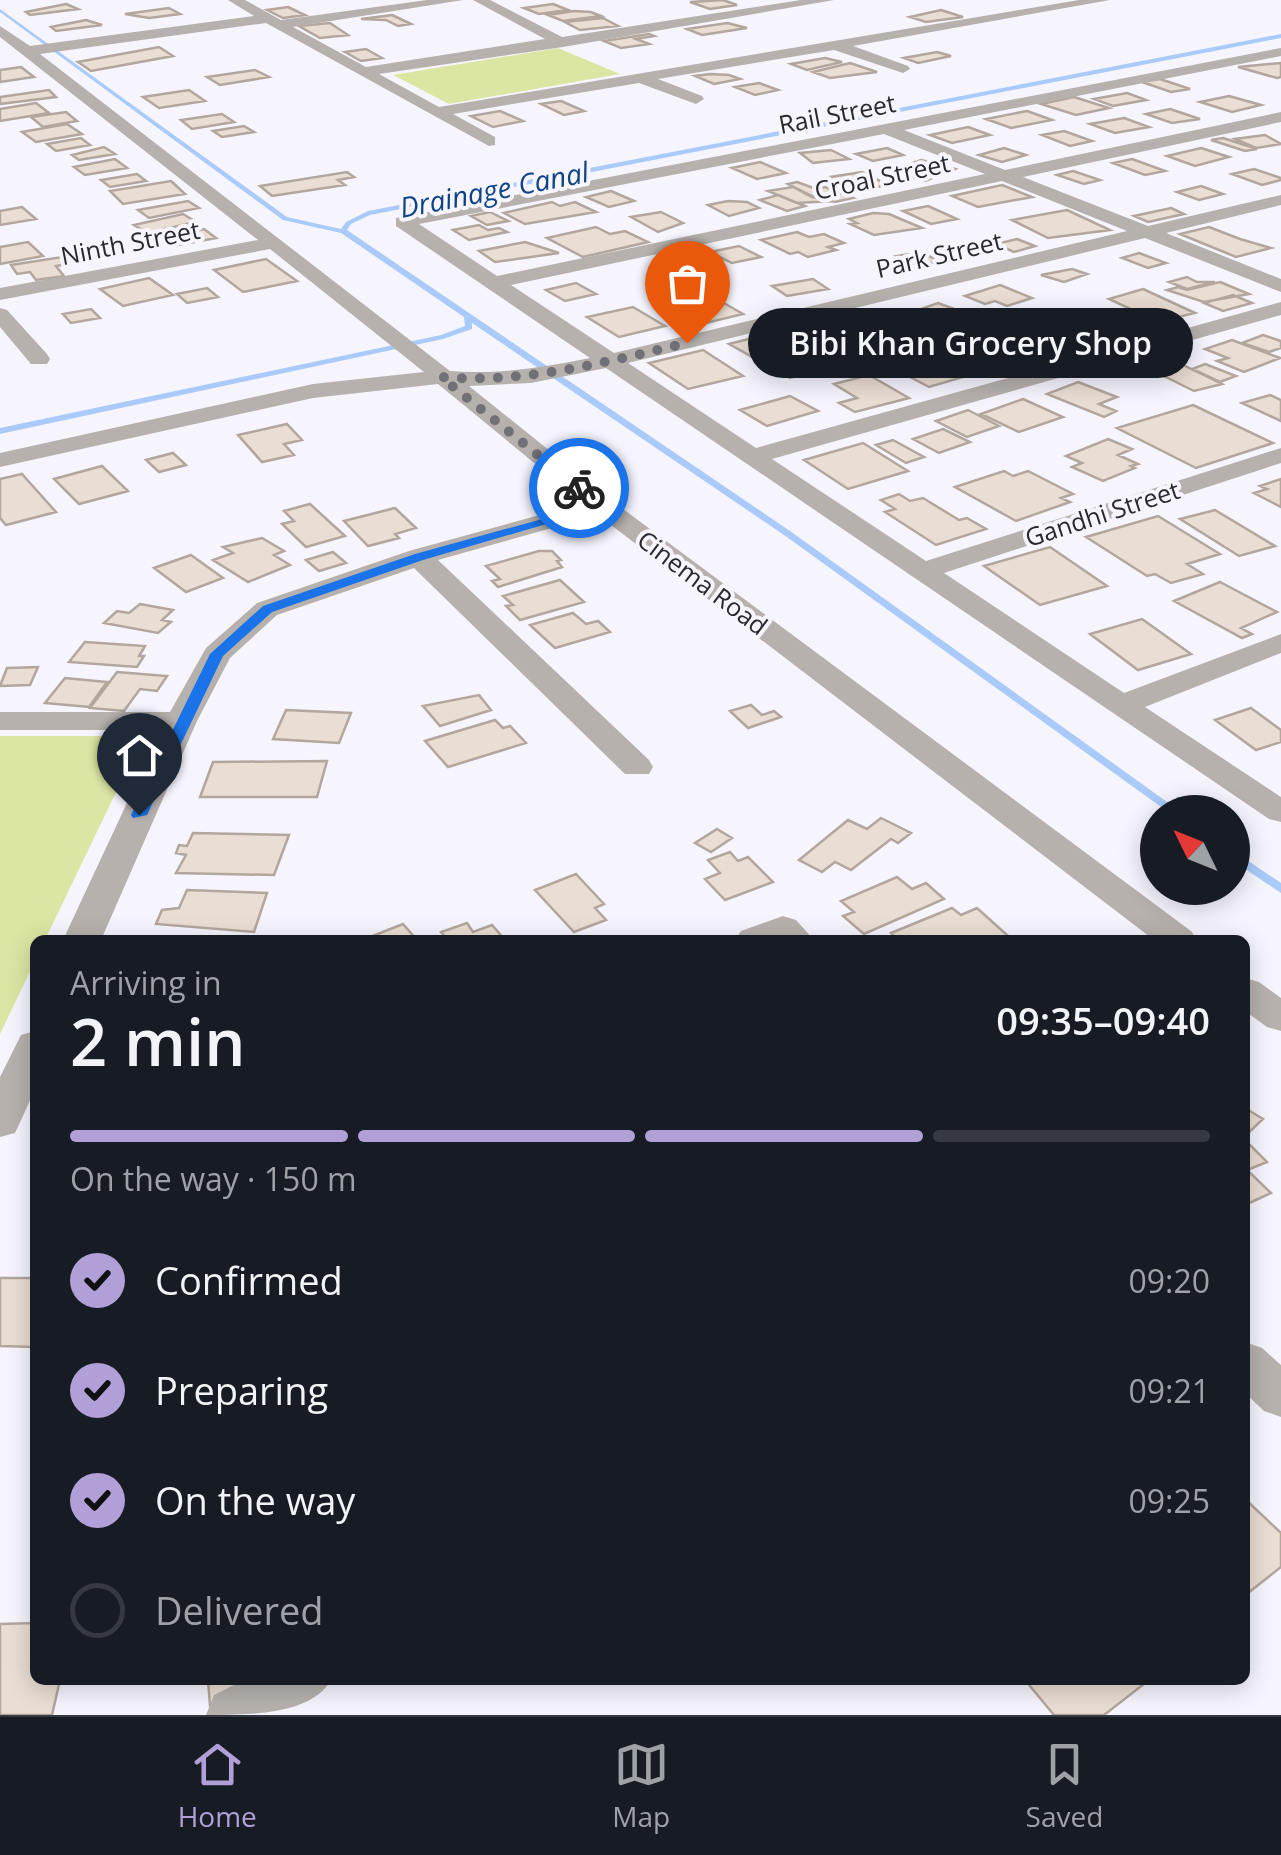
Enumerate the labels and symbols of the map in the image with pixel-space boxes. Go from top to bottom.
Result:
street label: Rail Street [776,85,898,141]
street label: Croal Street [811,145,953,207]
water label: Drainage Canal [396,152,593,226]
street label: Ninth Street [58,212,203,272]
street label: Park Street [873,223,1006,285]
pin [645,241,730,344]
callout: Bibi Khan Grocery Shop [747,308,1192,378]
courier [529,438,629,538]
street label: Gandhi Street [1020,472,1184,554]
street label: Cinema Road [631,522,775,642]
pin [97,713,182,816]
north arrow [1140,795,1250,905]

